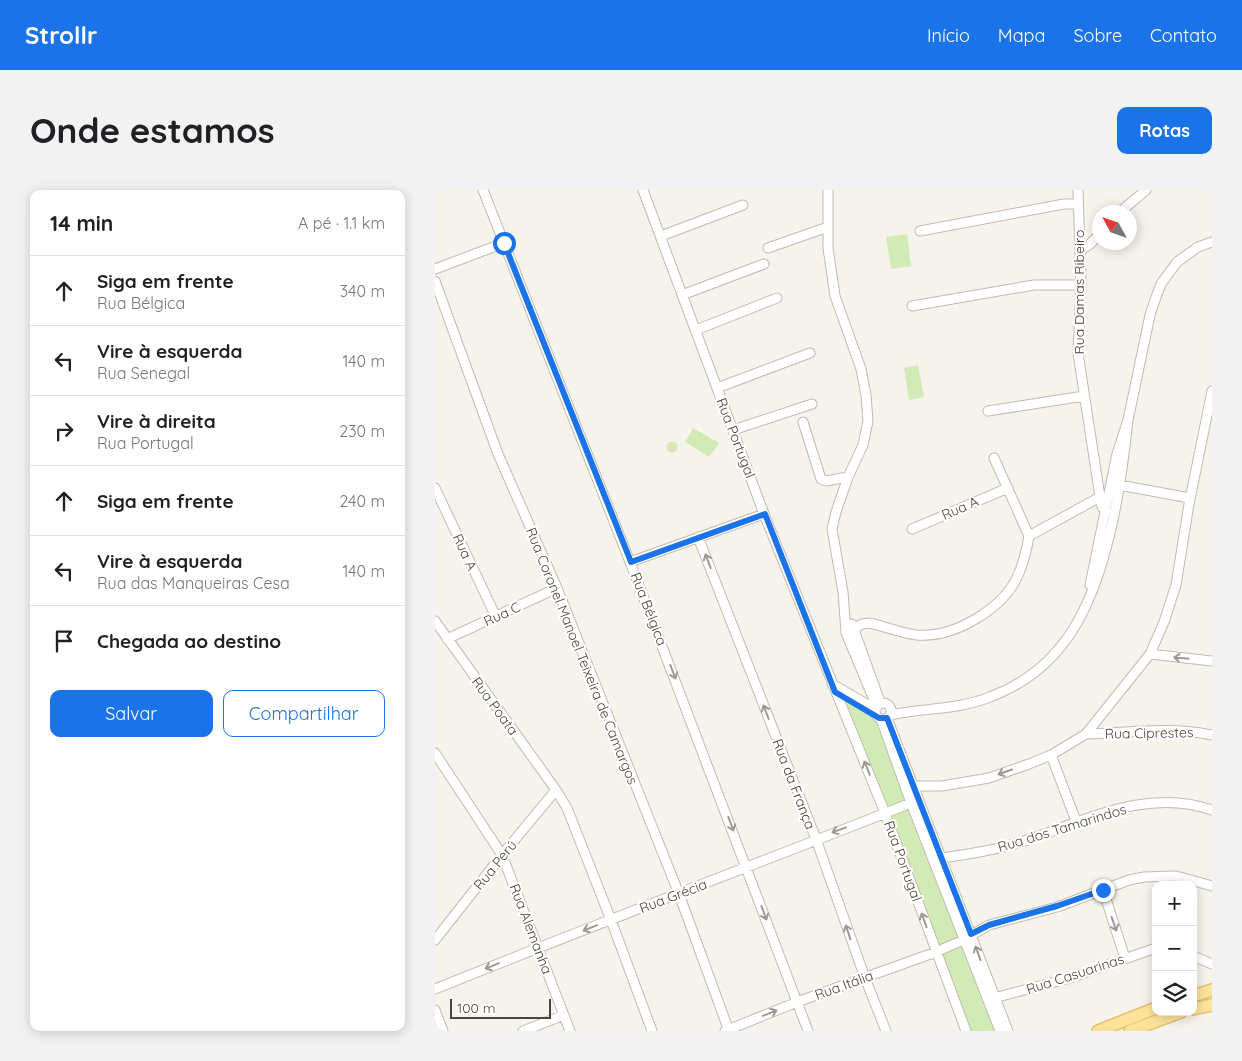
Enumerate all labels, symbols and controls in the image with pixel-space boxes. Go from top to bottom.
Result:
text: Strollr [25,20,97,50]
text: Início [927,24,970,47]
text: Mapa [998,24,1045,47]
text: Sobre [1073,24,1122,47]
text: Contato [1150,24,1217,47]
button: Rotas [1117,107,1212,154]
text: Onde estamos [30,108,275,152]
north arrow [1092,205,1137,250]
text: 14 min [50,210,113,236]
text: A pé · 1.1 km [298,213,385,233]
street label: Rua Damas Ribeiro [1070,229,1088,355]
route start [493,232,516,255]
text: Siga em frente [97,269,234,293]
icon: ahead [50,277,78,305]
text: 340 m [340,281,385,301]
text: Rua Bélgica [97,293,185,313]
text: Vire à esquerda [97,339,242,363]
icon: left [50,347,78,375]
text: 140 m [342,351,385,371]
text: Rua Senegal [97,363,190,383]
street label: Rua Portugal [712,395,760,481]
text: Vire à direita [97,409,216,433]
icon: right [50,417,78,445]
text: 230 m [339,421,385,441]
text: Rua Portugal [97,433,194,453]
icon: ahead [50,487,78,515]
text: Siga em frente [97,489,234,513]
text: 240 m [339,491,385,511]
street label: Rua A [939,492,981,524]
street label: Rua Coronel Manoel Teixeira de Camargos [522,525,642,787]
street label: Rua A [449,531,481,573]
text: Vire à esquerda [97,549,242,573]
one-way arrow [702,554,712,569]
icon: left [50,557,78,585]
text: 140 m [342,561,385,581]
street label: Rua Bélgica [627,570,671,648]
text: Rua das Manqueiras Cesa [97,573,290,593]
street label: Rua C [481,598,523,630]
icon: arrive [50,627,78,655]
text: Chegada ao destino [97,629,281,653]
one-way arrow [1173,653,1189,663]
one-way arrow [669,664,678,680]
street label: Rua Poata [468,673,522,739]
button: Salvar [50,690,213,737]
button: Compartilhar [223,690,385,737]
one-way arrow [761,705,771,720]
street label: Rua Ciprestes [1104,723,1194,743]
street label: Rua da França [768,736,820,832]
one-way arrow [861,761,871,776]
one-way arrow [998,768,1013,777]
street label: Rua dos Tamarindos [995,800,1129,856]
one-way arrow [727,816,736,831]
street label: Rua Portugal [880,818,926,904]
one-way arrow [832,826,848,835]
street label: Rua Perú [469,836,521,894]
street label: Rua Grécia [637,875,709,917]
route end [1092,879,1115,902]
street label: Rua Alemanha [506,881,556,977]
map controls [1152,881,1197,1016]
button: + [1152,881,1197,926]
one-way arrow [760,905,769,920]
one-way arrow [919,913,928,928]
one-way arrow [1110,916,1119,931]
one-way arrow [583,924,599,933]
one-way arrow [843,924,852,940]
button: − [1152,926,1197,971]
one-way arrow [973,946,982,961]
street label: Rua Casuarinas [1024,950,1126,998]
one-way arrow [485,961,500,971]
street label: Rua Itália [812,966,876,1004]
button: layers [1152,971,1197,1016]
scale bar [450,996,551,1019]
text: 100 m [457,999,495,1017]
one-way arrow [762,1008,777,1017]

